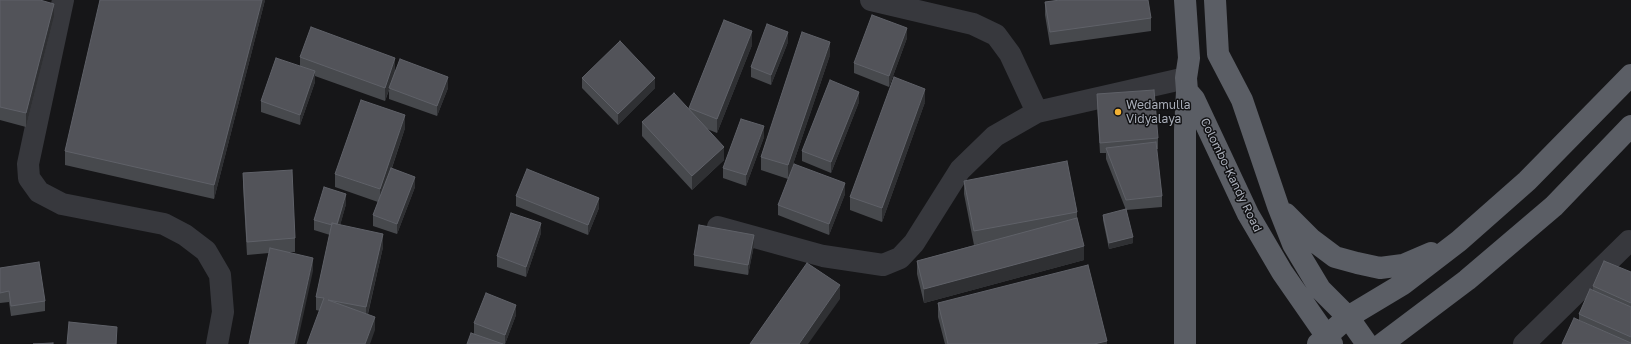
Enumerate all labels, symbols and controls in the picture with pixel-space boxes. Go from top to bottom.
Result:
place label: Wedamulla Vidyalaya [1126,98,1190,126]
marker: Wedamulla Vidyalaya [1113,107,1123,117]
street label: Colombo-Kandy Road [1197,116,1265,234]

